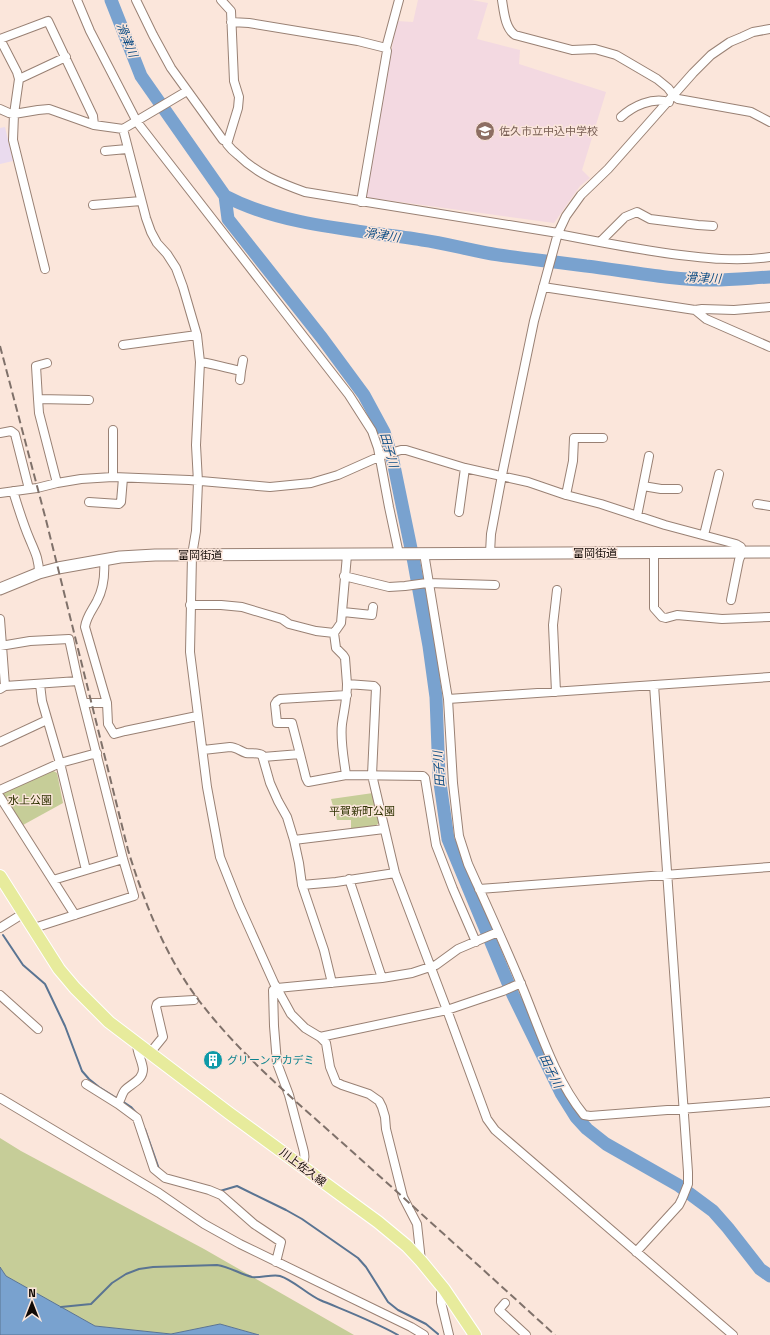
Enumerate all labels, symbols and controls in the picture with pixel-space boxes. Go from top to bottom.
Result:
water label: 滑津川 [112,20,144,62]
school or university icon: 佐久市立中込中学校 [474,120,496,142]
place label: 佐久市立中込中学校 [499,123,598,139]
water label: 滑津川 [363,222,403,247]
water label: 滑津川 [685,267,723,288]
water label: 田子川 [375,430,404,472]
street label: 富岡街道 [573,545,617,561]
street label: 富岡街道 [178,547,222,563]
water label: 田子川 [428,748,449,788]
park label: 水上公園 [8,792,52,808]
park label: 平賀新町公園 [329,803,395,819]
building icon: グリーンアカデミ [202,1049,224,1071]
water label: 田子川 [535,1050,569,1093]
place label: グリーンアカデミ [227,1052,314,1068]
street label: 川上佐久線 [276,1144,330,1190]
north arrow [12,1283,52,1323]
text: N [28,1285,36,1301]

